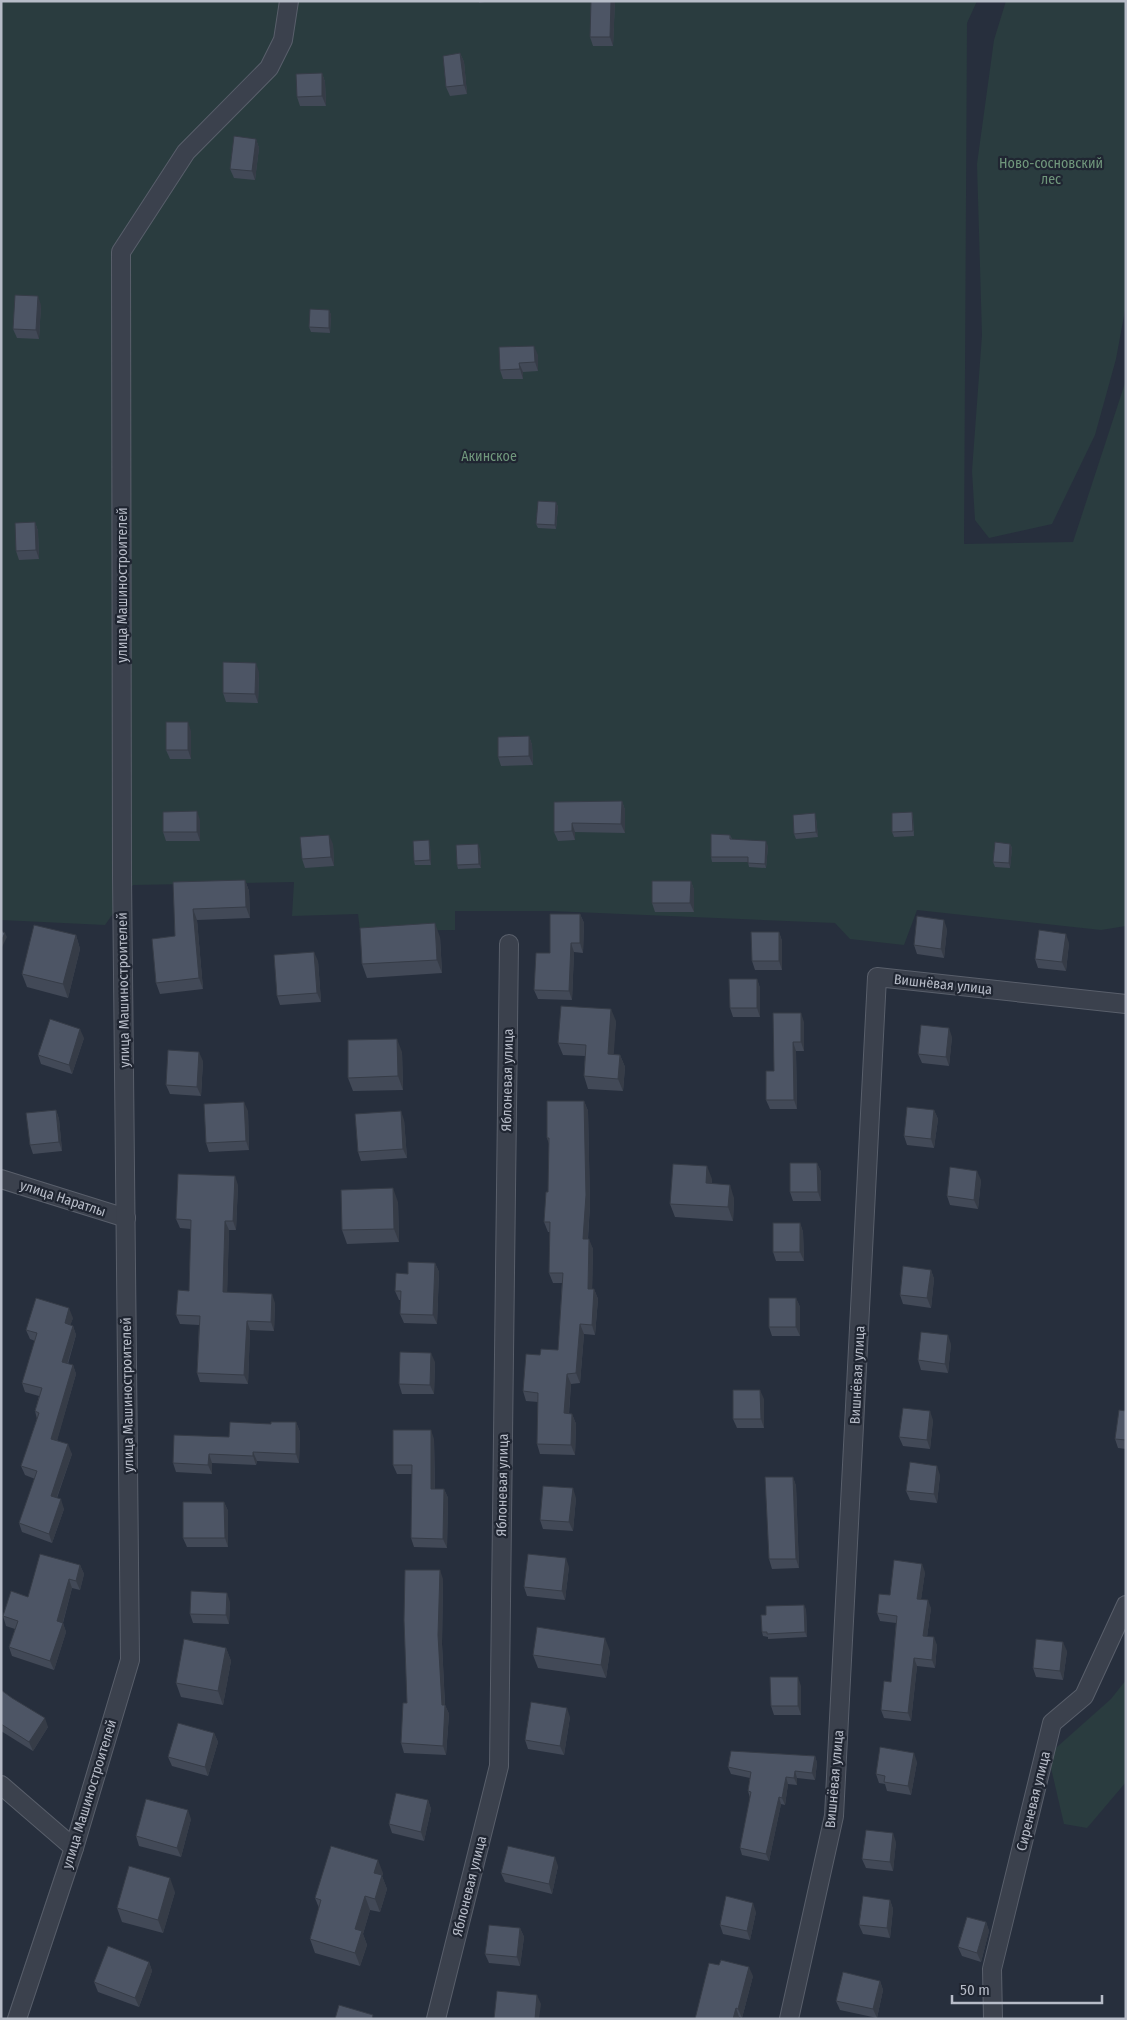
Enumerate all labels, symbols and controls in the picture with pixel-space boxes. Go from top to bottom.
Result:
park label: Ново-сосновский лес [999,155,1103,188]
park label: Акинское [461,448,517,465]
street label: улица Машиностроителей [114,507,131,663]
street label: улица Машиностроителей [114,912,133,1068]
street label: Вишнёвая улица [893,971,993,998]
street label: Яблоневая улица [498,1028,517,1132]
street label: улица Наратлы [18,1177,108,1220]
street label: улица Машиностроителей [118,1317,137,1473]
street label: Вишнёвая улица [846,1325,869,1425]
street label: Яблоневая улица [493,1433,512,1537]
street label: улица Машиностроителей [59,1717,120,1871]
street label: Вишнёвая улица [822,1729,847,1829]
street label: Сиреневая улица [1013,1749,1054,1853]
street label: Яблоневая улица [449,1834,490,1938]
scale bar [952,1972,1102,2004]
text: 50 m [960,1981,990,1999]

